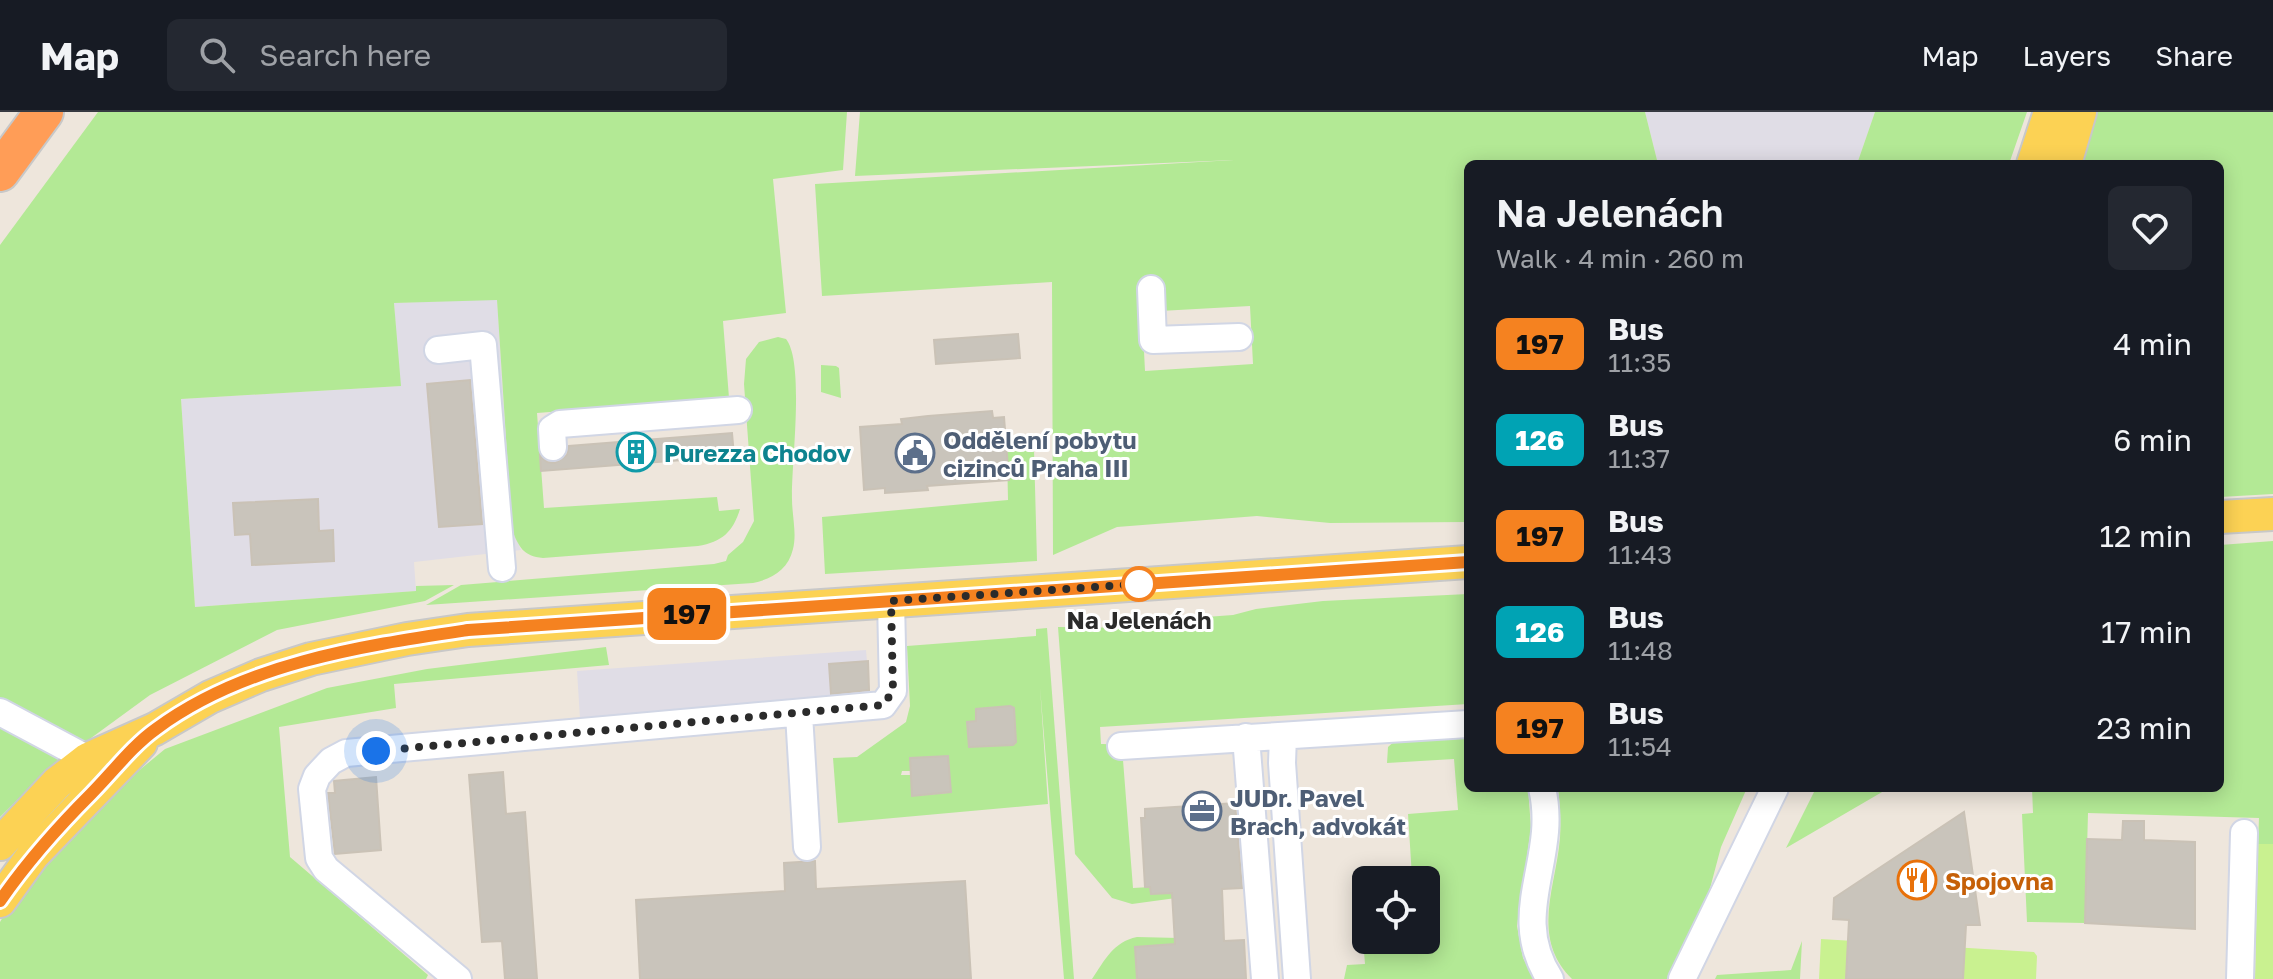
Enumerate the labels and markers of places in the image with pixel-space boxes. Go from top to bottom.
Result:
place label: Oddělení pobytu cizinců Praha III [943,425,1137,482]
building icon: Purezza Chodov [615,431,657,473]
public building icon: Oddělení pobytu cizinců Praha III [894,432,936,474]
place label: Purezza Chodov [664,438,852,467]
marker: Na Jelenách [1122,567,1156,601]
place label: Na Jelenách [1067,605,1211,634]
place label: JUDr. Pavel Brach, advokát [1230,783,1406,840]
office icon: JUDr. Pavel Brach, advokát [1181,790,1223,832]
restaurant icon: Spojovna [1896,859,1938,901]
place label: Spojovna [1945,866,2054,895]

